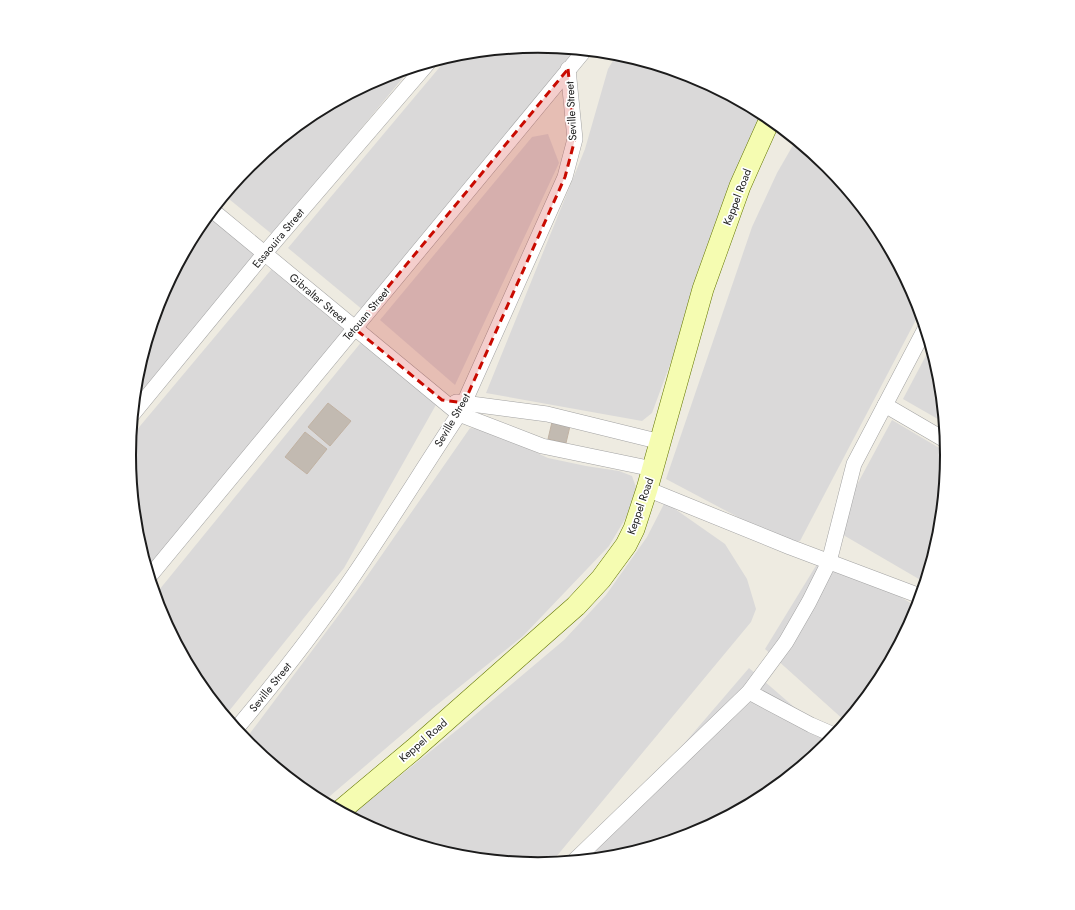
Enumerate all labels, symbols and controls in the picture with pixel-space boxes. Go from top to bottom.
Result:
street label: Seville Street [561,81,581,141]
street label: Keppel Road [719,166,755,228]
street label: Essaouira Street [248,204,308,271]
street label: Gibraltar Street [286,269,350,327]
street label: Tetouan Street [339,284,393,344]
street label: Seville Street [430,390,474,450]
street label: Keppel Road [623,475,657,537]
street label: Seville Street [245,659,295,715]
street label: Keppel Road [395,715,451,765]

